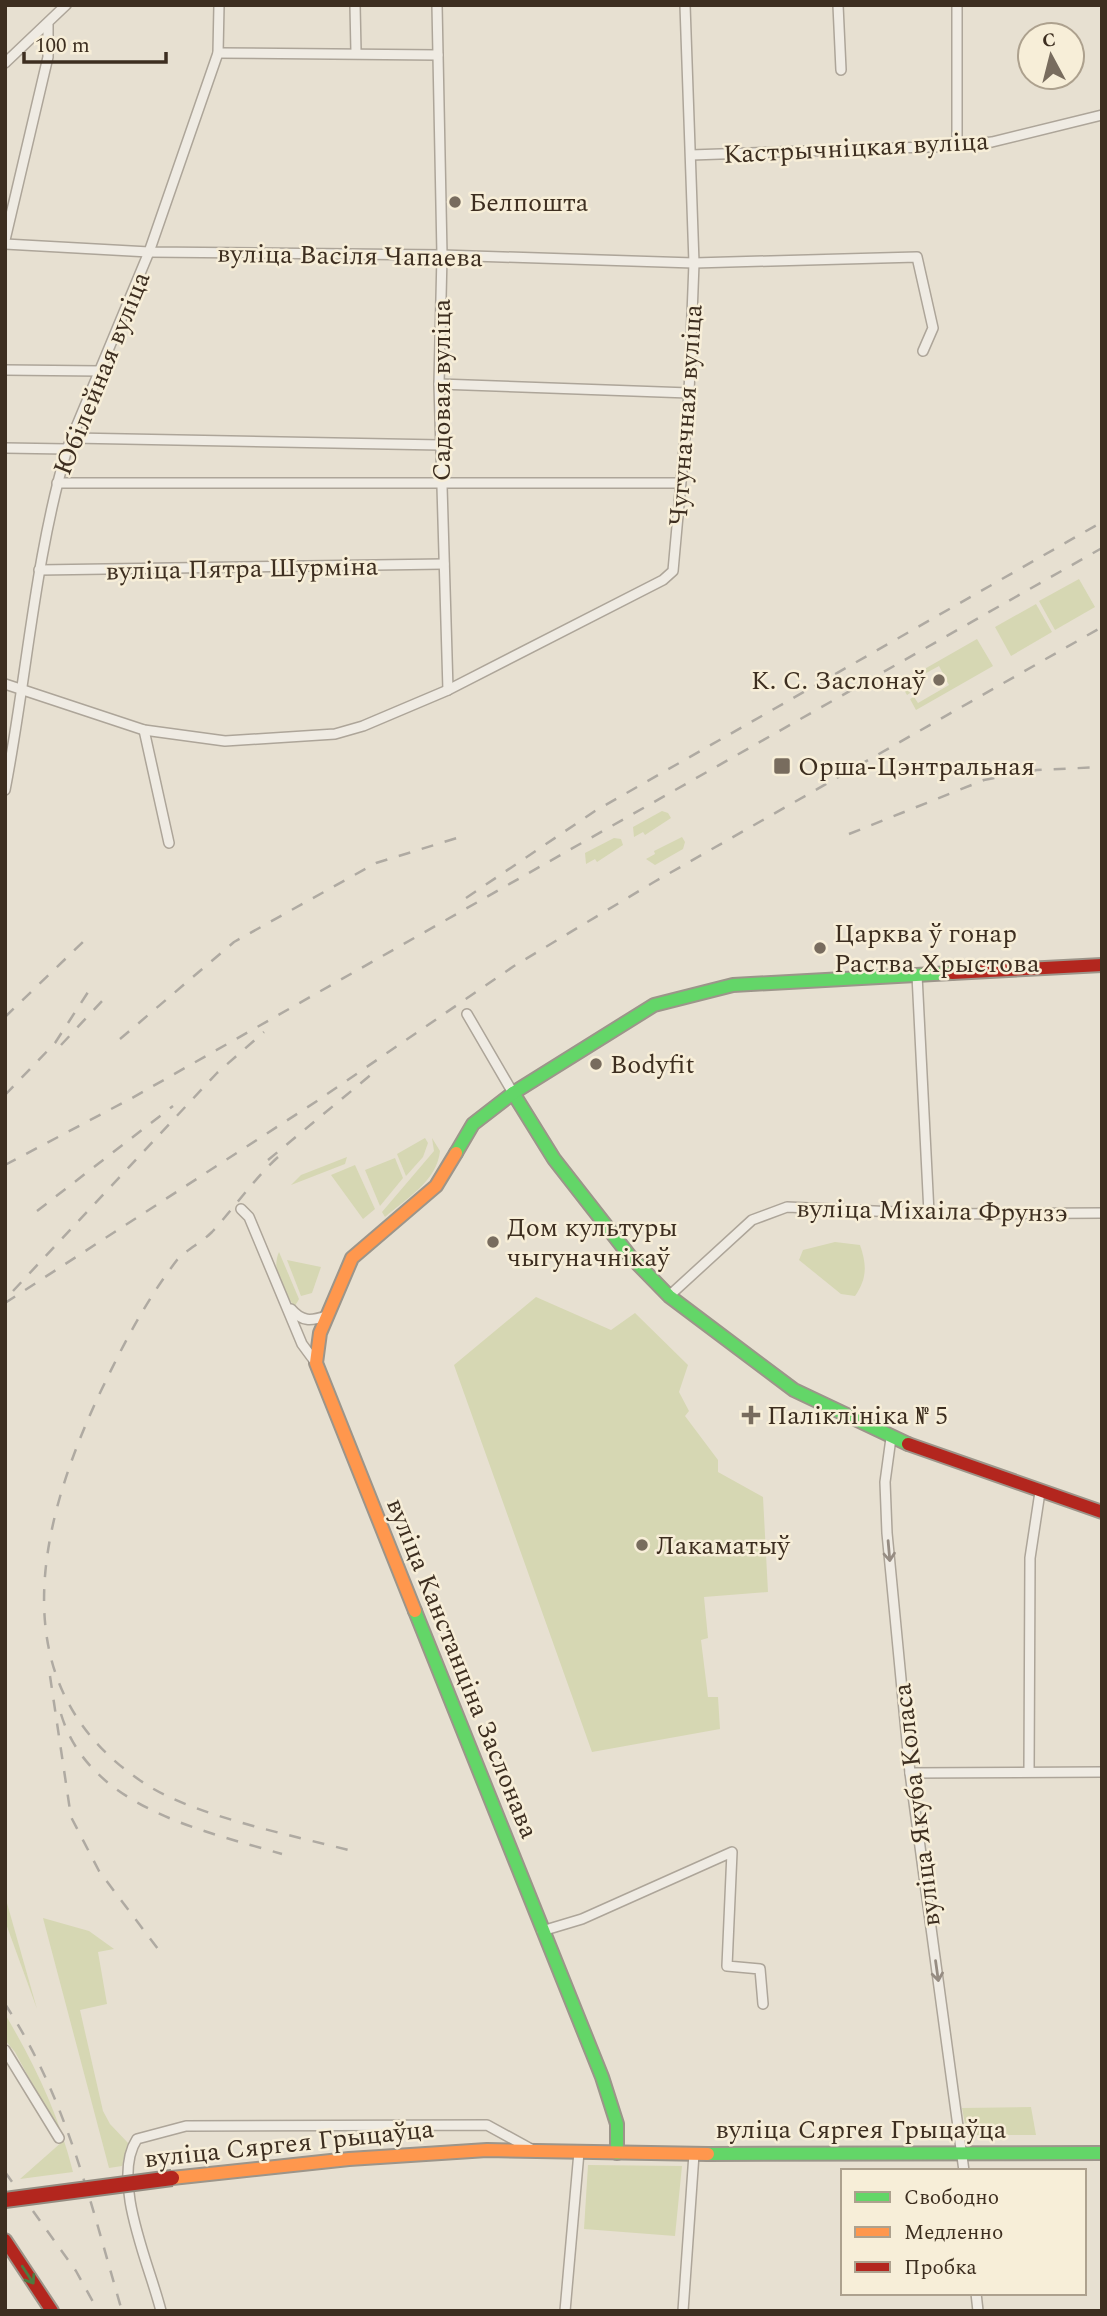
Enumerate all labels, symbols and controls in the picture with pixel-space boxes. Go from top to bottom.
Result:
scale bar [24,21,166,65]
north arrow [1016,21,1086,91]
text: С [1041,25,1058,56]
text: 100 m [35,30,90,62]
street label: Кастрычніцкая вуліца [722,121,990,175]
place label: Белпошта [469,183,589,223]
marker: Белпошта [447,194,463,210]
street label: вуліца Васіля Чапаева [217,234,483,278]
street label: Юбілейная вуліца [43,265,161,481]
street label: Садовая вуліца [422,299,462,481]
street label: Чугуначная вуліца [658,302,714,527]
street label: вуліца Пятра Шурміна [105,547,379,591]
place label: К. С. Заслонаў [751,661,927,701]
marker: К. С. Заслонаў [931,672,947,688]
place label: Орша-Цэнтральная [798,747,1035,787]
marker: Орша-Цэнтральная [772,756,792,776]
place label: Царква ў гонар Раства Хрыстова [834,914,1040,984]
marker: Царква ў гонар Раства Хрыстова [812,940,828,956]
place label: Bodyfit [610,1045,695,1085]
marker: Bodyfit [588,1056,604,1072]
street label: вуліца Міхаіла Фрунзэ [796,1189,1068,1233]
place label: Дом культуры чыгуначнікаў [507,1208,678,1278]
marker: Дом культуры чыгуначнікаў [485,1234,501,1250]
place label: Паліклініка № 5 [767,1396,948,1436]
marker: Паліклініка № 5 [741,1405,761,1425]
street label: вуліца Канстанціна Заслонава [375,1492,549,1845]
place label: Лакаматыў [656,1526,791,1566]
marker: Лакаматыў [634,1537,650,1553]
one-way arrow [883,1539,896,1561]
street label: вуліца Якуба Коласа [882,1681,952,1929]
one-way arrow [930,1959,943,1982]
street label: вуліца Сяргея Грыцаўца [142,2109,436,2179]
street label: вуліца Сяргея Грыцаўца [715,2110,1007,2150]
legend [841,2169,1086,2295]
text: Свободно [904,2182,999,2214]
text: Медленно [904,2217,1003,2249]
text: Пробка [904,2252,978,2284]
one-way arrow [21,2265,36,2284]

